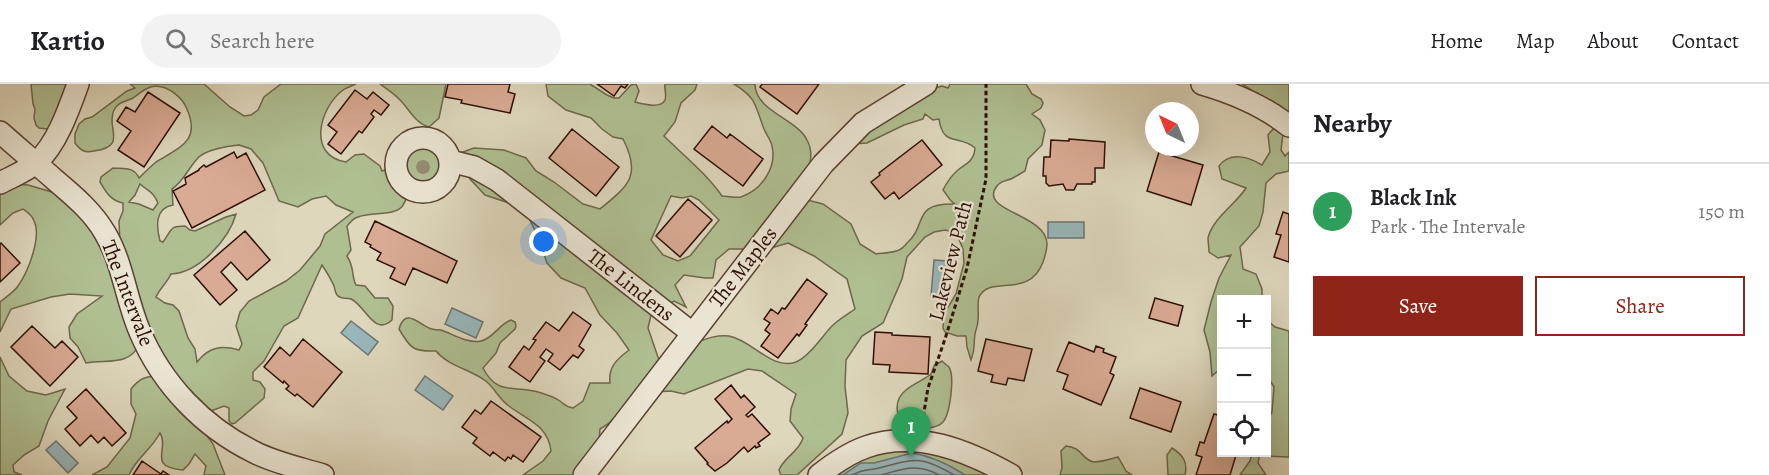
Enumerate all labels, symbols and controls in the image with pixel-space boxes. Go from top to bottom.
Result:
search box [141,14,561,68]
text: Kartio [30,22,105,60]
icon: search [162,25,195,58]
text: Search here [210,26,315,56]
text: Home [1430,27,1483,55]
text: Map [1516,27,1554,55]
text: About [1587,27,1639,55]
text: Contact [1672,27,1739,55]
north arrow [1145,102,1199,156]
text: Nearby [1313,106,1392,141]
text: Black Ink [1370,183,1456,213]
street label: Lakeview Path [922,198,978,324]
text: 1 [1329,198,1336,225]
text: 150 m [1698,198,1745,225]
text: Park · The Intervale [1370,213,1525,240]
street label: The Maples [702,221,784,313]
your location [529,227,558,256]
street label: The Intervale [95,236,161,350]
street label: The Lindens [582,242,680,328]
button: Save [1313,276,1523,336]
button: Share [1535,276,1745,336]
map controls [1217,295,1271,457]
button: + [1217,295,1271,349]
button: − [1217,349,1271,403]
button: locate [1217,403,1271,457]
pin: 1 [892,408,930,457]

